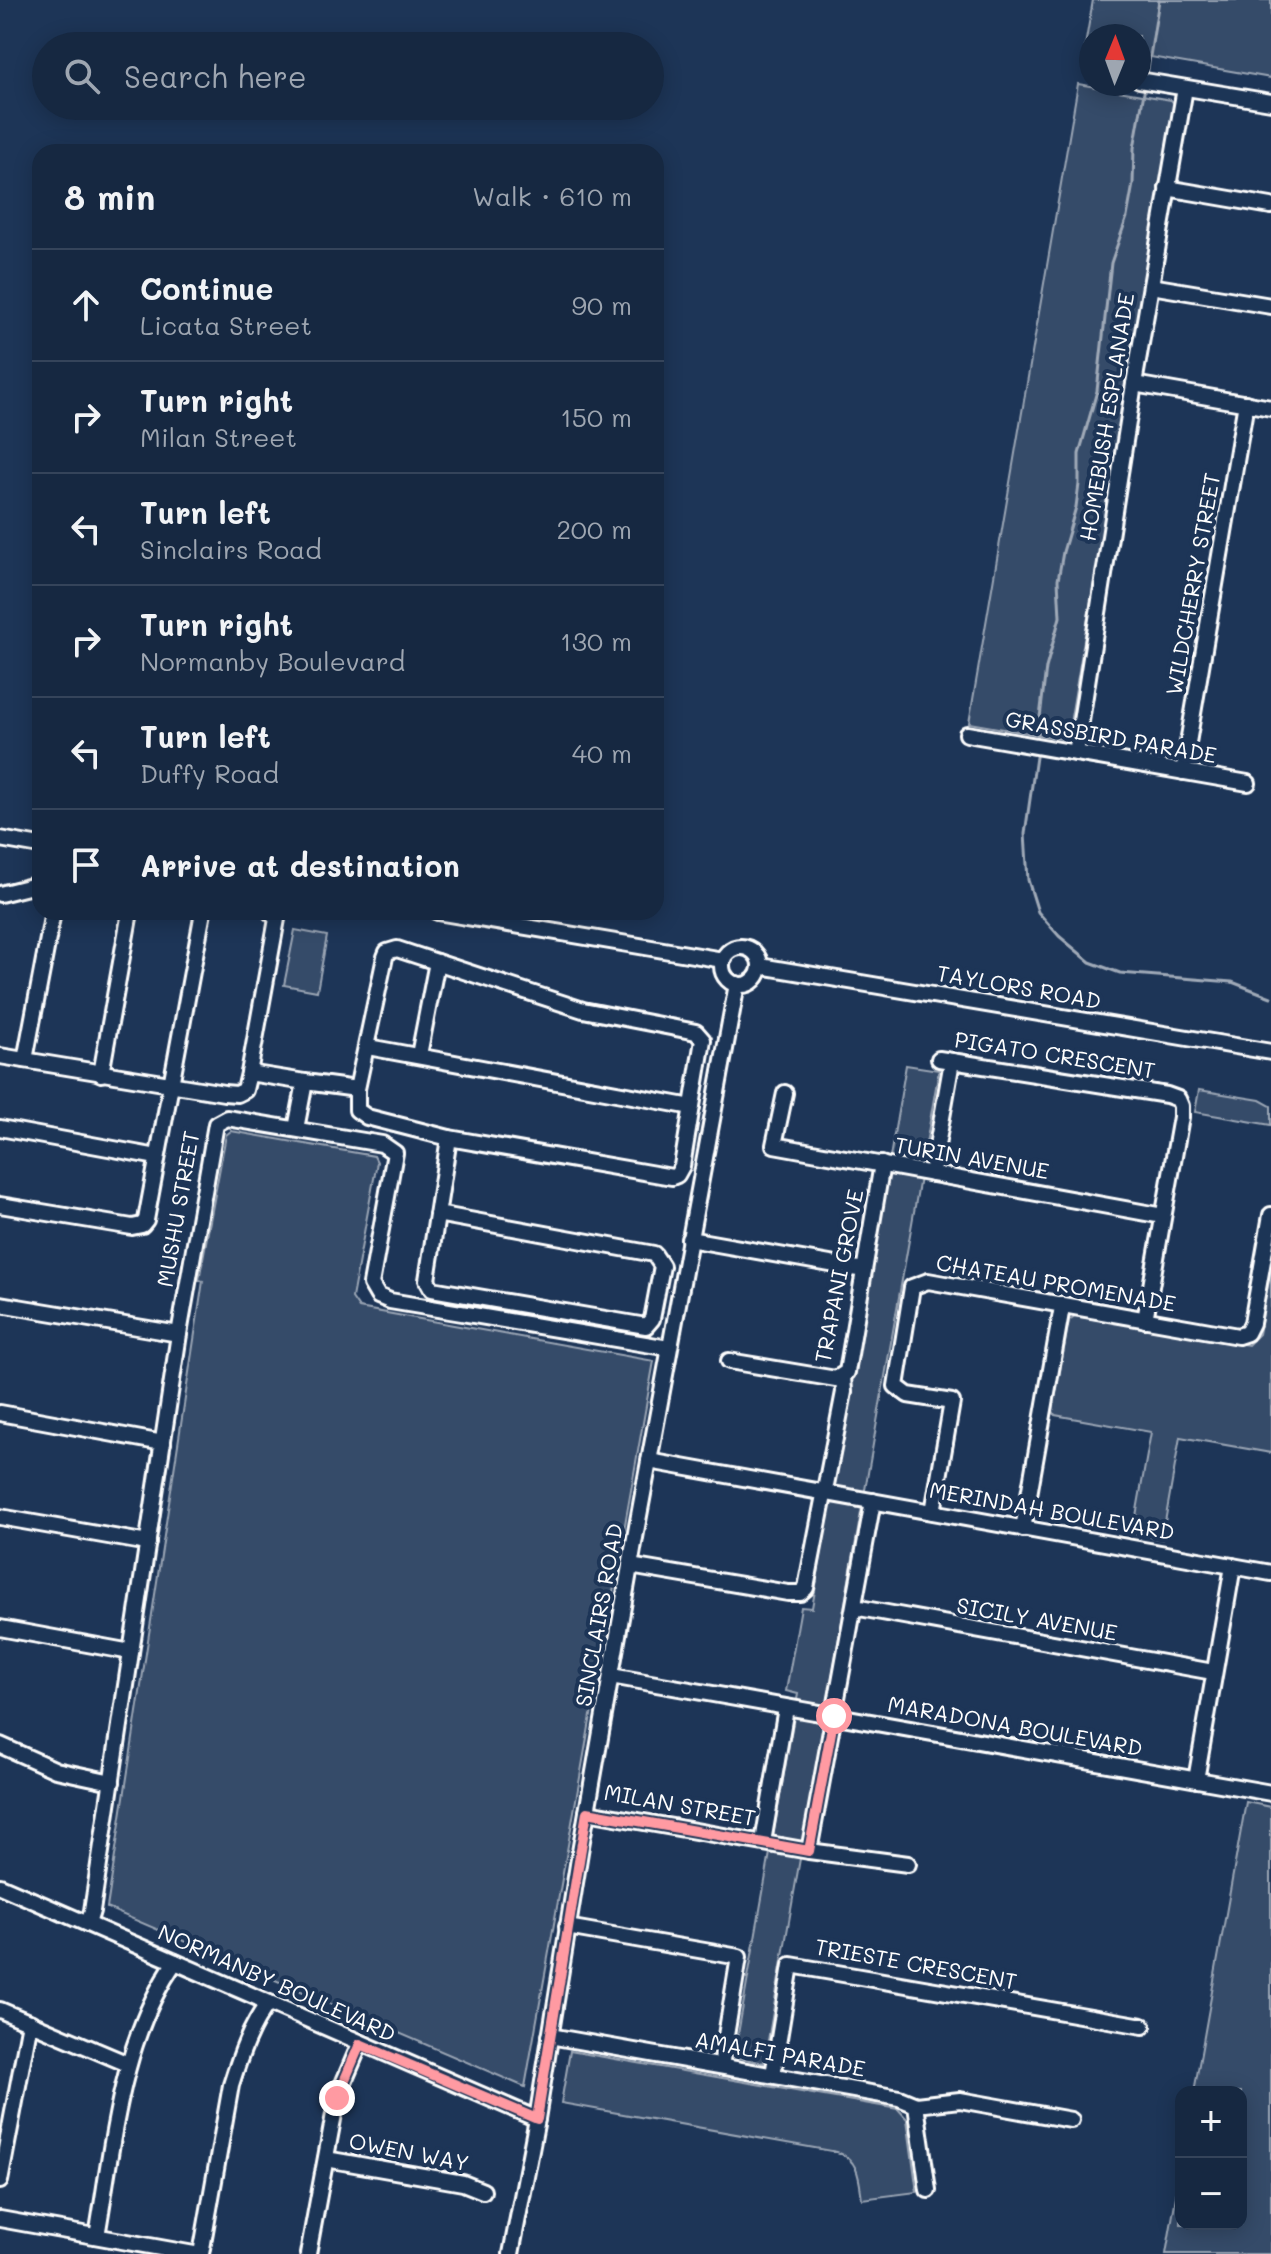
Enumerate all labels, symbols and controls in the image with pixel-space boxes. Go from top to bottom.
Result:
north arrow [1079,24,1151,96]
search box [32,32,664,120]
icon: search [60,54,104,98]
text: Search here [124,56,307,96]
text: 8 min [64,174,155,219]
text: Walk · 610 m [472,179,632,213]
text: Continue [140,268,273,308]
icon: ahead [64,283,108,327]
text: 90 m [572,288,632,322]
street label: HOMEBUSH ESPLANADE [1073,291,1140,543]
text: Licata Street [140,308,312,342]
text: Turn right [140,380,293,420]
icon: right [64,395,108,439]
text: 150 m [560,400,632,434]
text: Milan Street [140,420,297,454]
street label: WILDCHERRY STREET [1159,470,1226,697]
text: Turn left [140,492,271,532]
icon: left [64,507,108,551]
text: 200 m [556,512,632,546]
text: Sinclairs Road [140,532,322,566]
text: Turn right [140,604,293,644]
icon: right [64,619,108,663]
text: 130 m [560,624,632,658]
text: Normanby Boulevard [140,644,405,678]
street label: GRASSBIRD PARADE [1003,704,1219,769]
text: Turn left [140,716,271,756]
icon: left [64,731,108,775]
text: 40 m [572,736,632,770]
text: Duffy Road [140,756,279,790]
icon: arrive [64,843,108,887]
text: Arrive at destination [140,845,460,885]
street label: TAYLORS ROAD [935,958,1103,1015]
street label: PIGATO CRESCENT [953,1024,1158,1085]
street label: MUSHU STREET [149,1128,206,1289]
street label: TURIN AVENUE [893,1130,1051,1185]
street label: TRAPANI GROVE [807,1187,870,1365]
street label: CHATEAU PROMENADE [934,1247,1178,1318]
street label: MERINDAH BOULEVARD [927,1475,1177,1546]
street label: SINCLAIRS ROAD [568,1521,629,1709]
street label: SICILY AVENUE [955,1590,1120,1647]
street label: MARADONA BOULEVARD [885,1689,1145,1762]
route start [816,1698,852,1734]
street label: MILAN STREET [602,1777,758,1832]
street label: NORMANBY BOULEVARD [154,1917,401,2048]
street label: TRIESTE CRESCENT [813,1931,1019,1996]
street label: AMALFI PARADE [693,2024,868,2083]
route end [319,2080,355,2116]
map controls [1175,2086,1247,2230]
button: + [1175,2086,1247,2158]
street label: OWEN WAY [347,2126,472,2177]
button: − [1175,2158,1247,2230]

